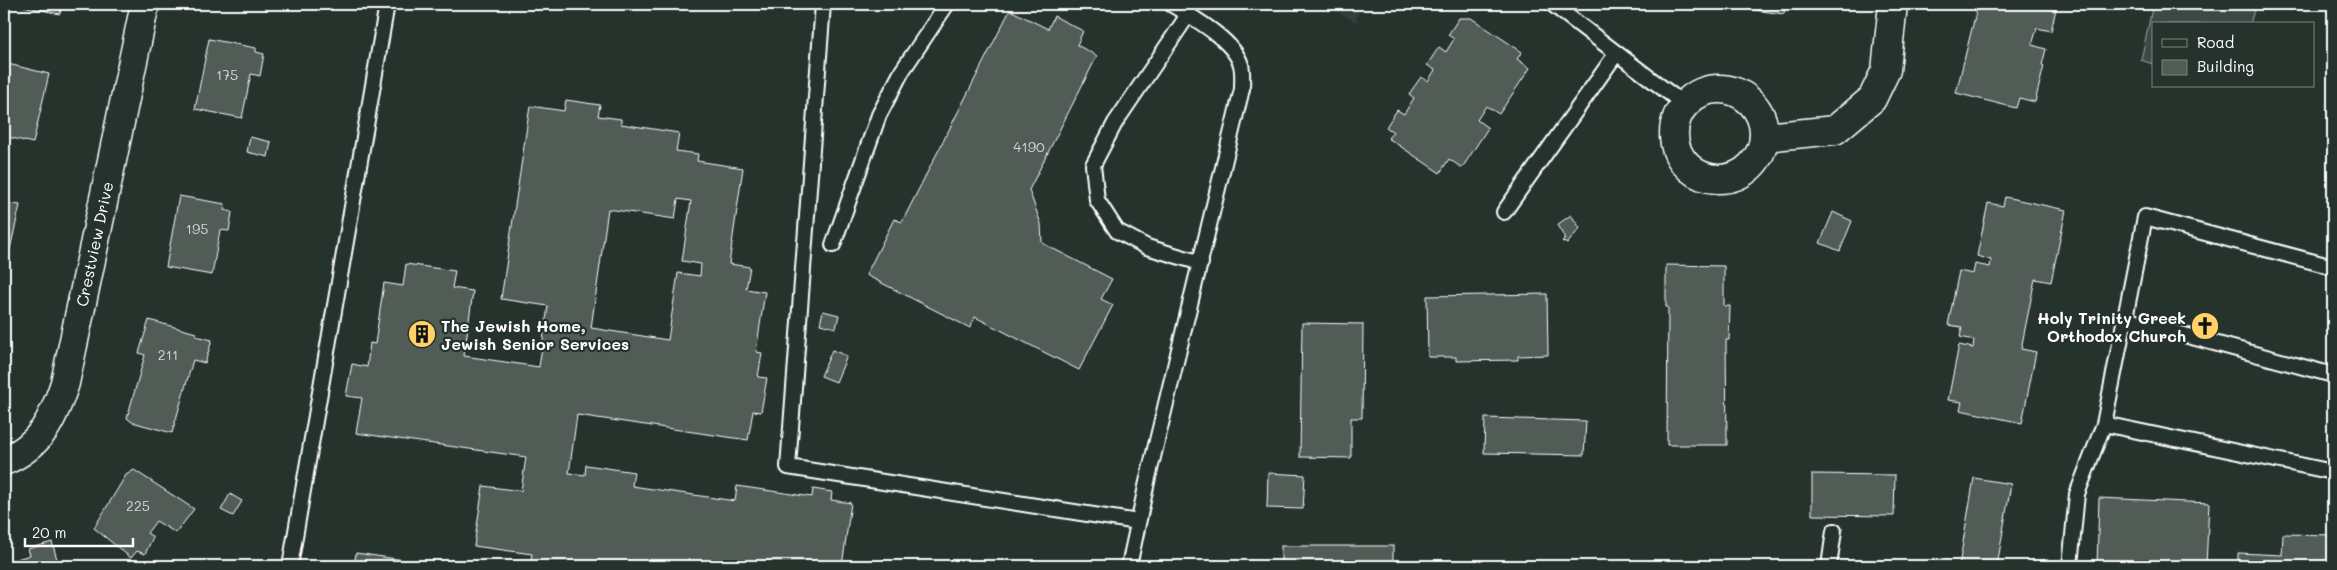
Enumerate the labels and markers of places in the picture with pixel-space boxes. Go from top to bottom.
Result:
place label: Holy Trinity Greek Orthodox Church [2037,307,2186,346]
church icon: Holy Trinity Greek Orthodox Church [2190,311,2220,341]
place label: The Jewish Home, Jewish Senior Services [441,315,629,354]
building icon: The Jewish Home, Jewish Senior Services [407,319,437,349]

